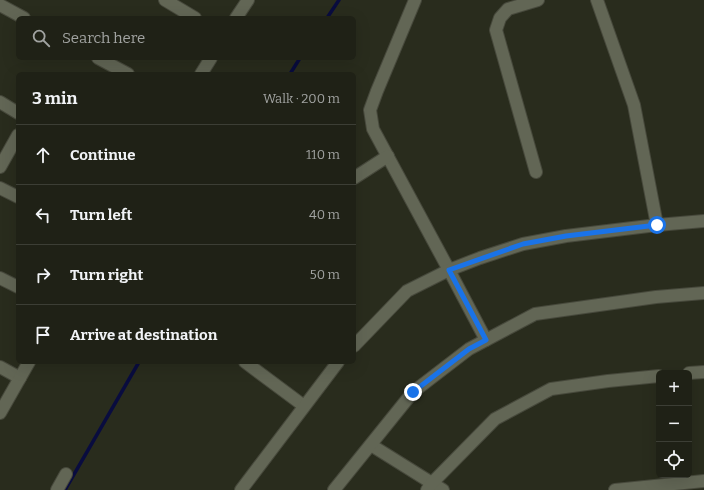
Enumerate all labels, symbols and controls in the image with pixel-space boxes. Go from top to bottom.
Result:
search box [16,16,356,60]
icon: search [30,27,52,49]
text: Search here [62,29,145,47]
text: 3 min [32,88,77,109]
text: Walk · 200 m [263,91,340,106]
icon: ahead [32,144,54,166]
text: Continue [70,146,136,164]
text: 110 m [306,147,340,162]
icon: left [32,204,54,226]
text: Turn left [70,206,132,224]
text: 40 m [309,207,340,222]
route start [648,216,666,234]
icon: right [32,264,54,286]
text: Turn right [70,266,143,284]
text: 50 m [310,267,340,282]
icon: arrive [32,324,54,346]
text: Arrive at destination [70,326,217,344]
map controls [656,370,692,478]
button: + [656,370,692,406]
route end [404,383,422,401]
button: − [656,406,692,442]
button: locate [656,442,692,478]

